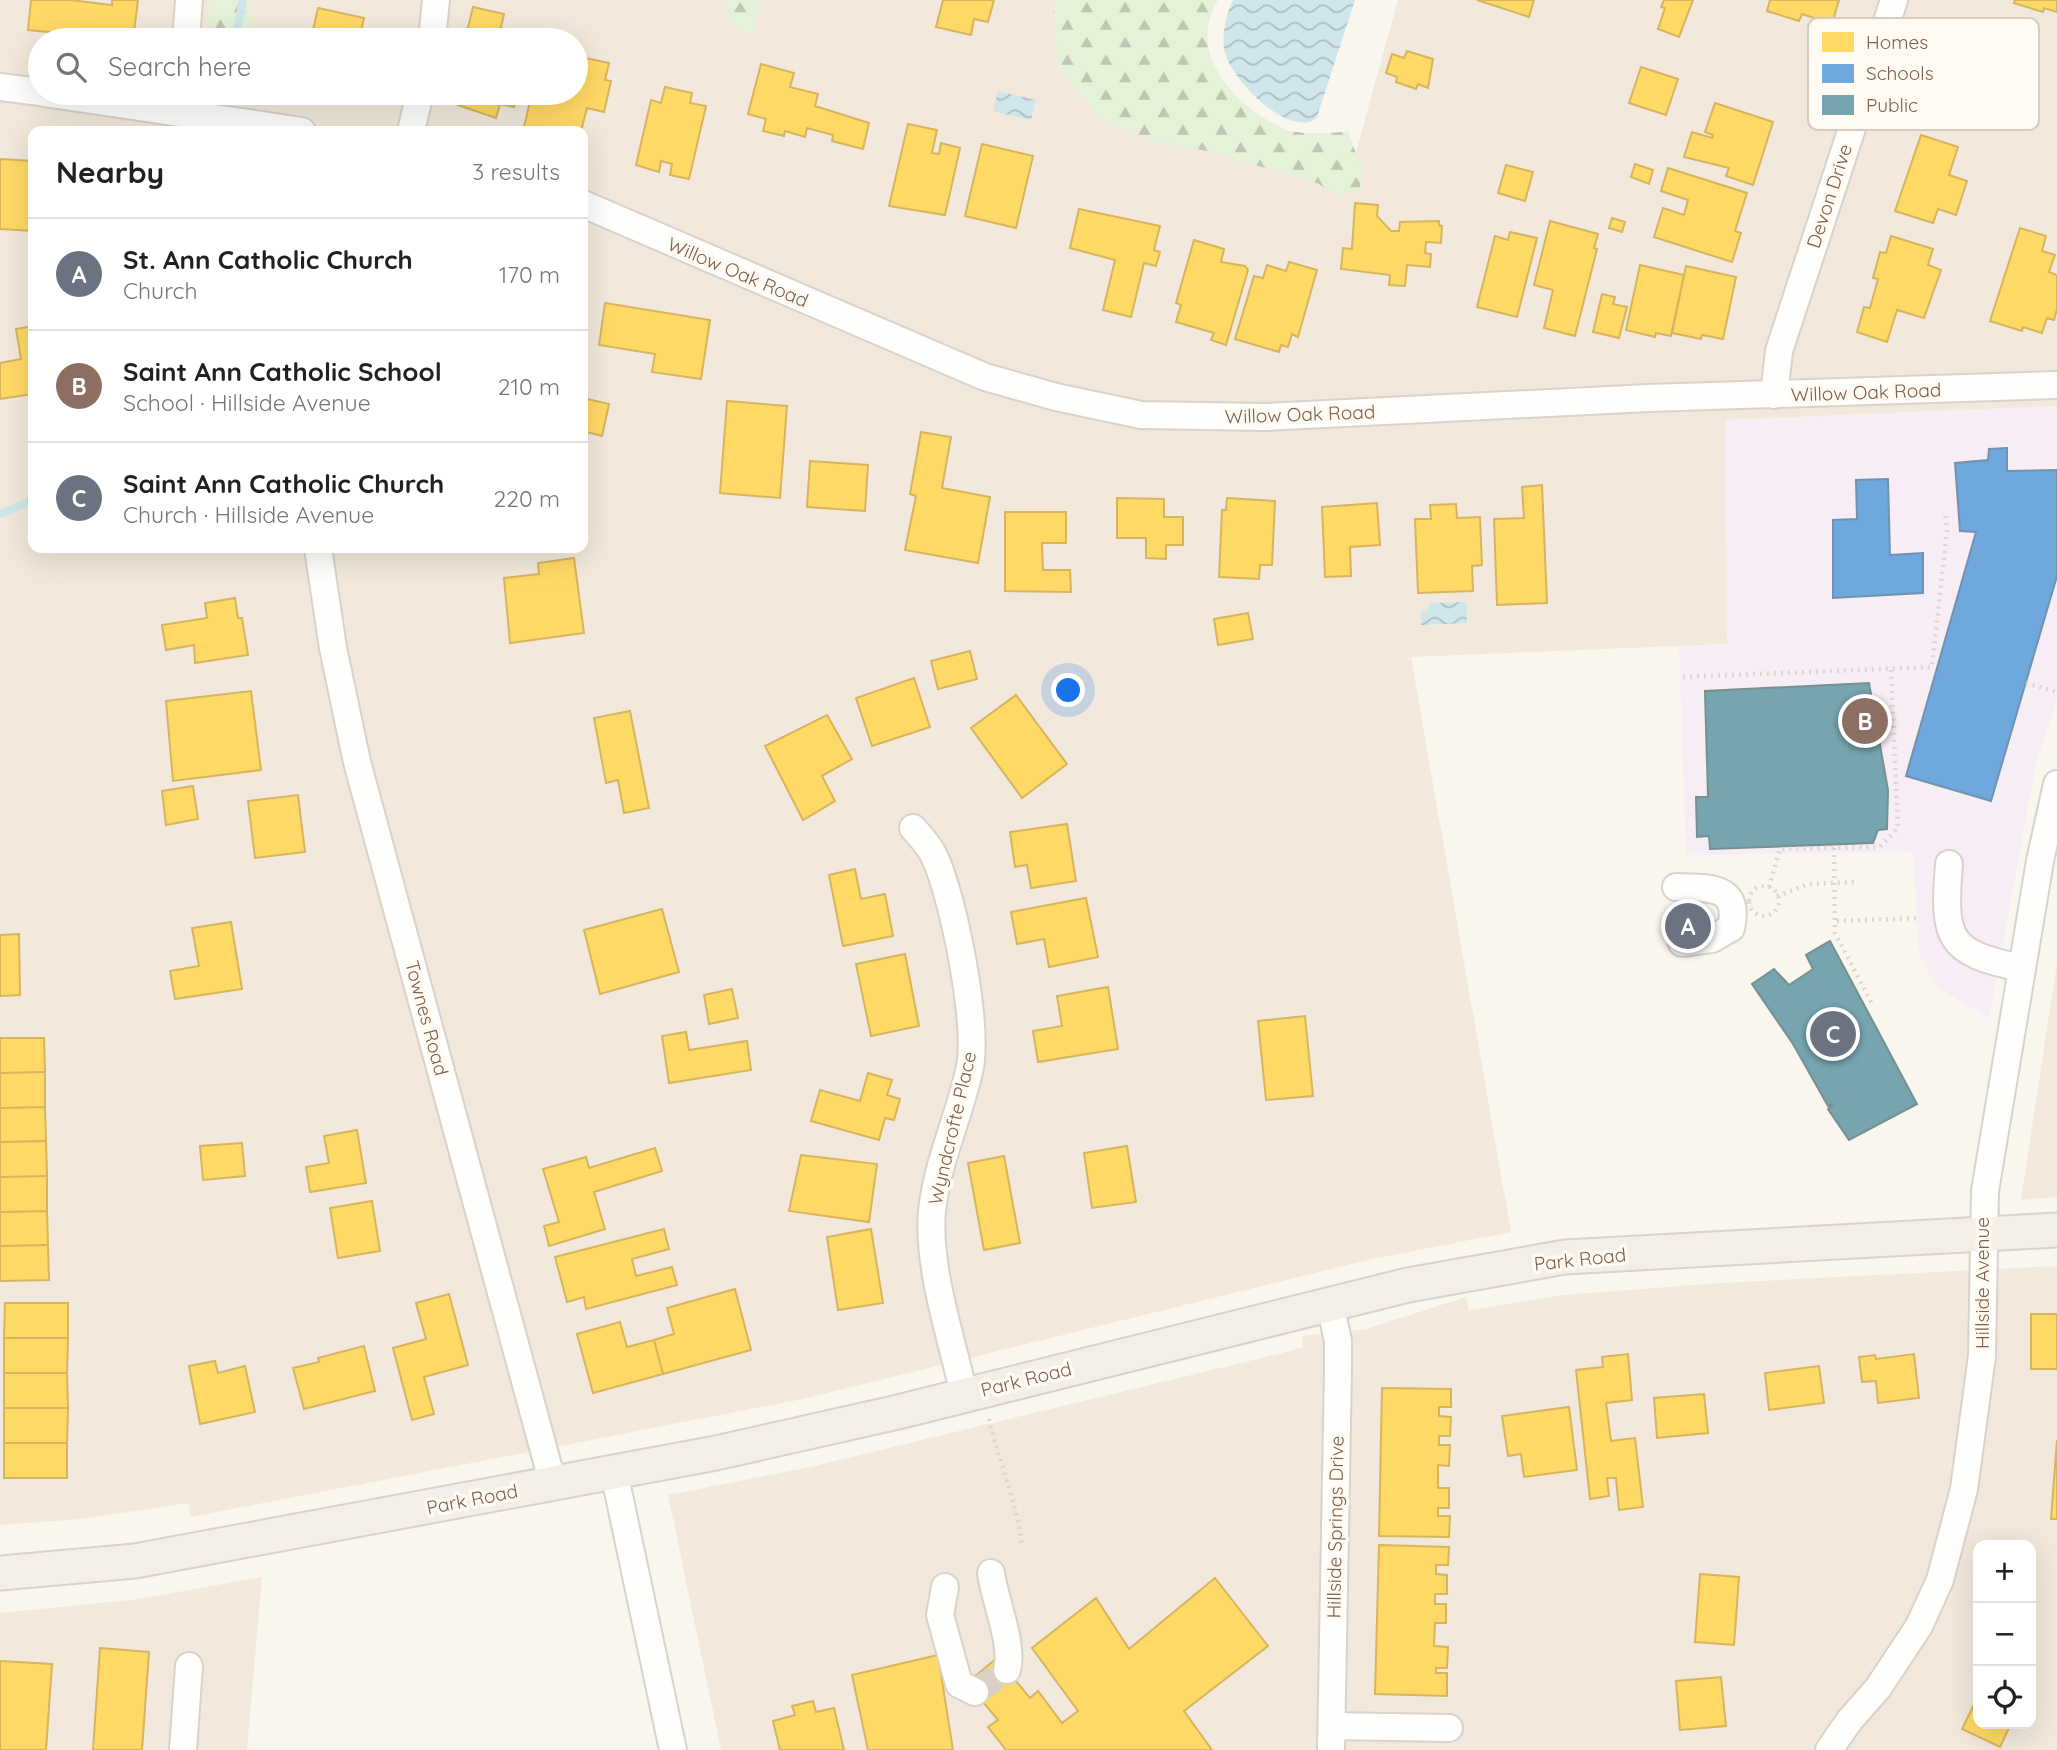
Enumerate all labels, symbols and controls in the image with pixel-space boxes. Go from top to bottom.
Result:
legend [1808,18,2039,130]
search box [28,28,588,105]
text: Homes [1866,30,1928,54]
icon: search [52,48,90,86]
text: Search here [108,50,252,83]
text: Schools [1866,61,1934,85]
text: Public [1866,93,1918,117]
street label: Devon Drive [1801,141,1857,251]
text: Nearby [56,153,164,191]
text: 3 results [472,157,560,186]
street label: Willow Oak Road [664,232,812,312]
text: St. Ann Catholic Church [123,243,413,276]
text: A [72,260,86,289]
text: 170 m [499,260,560,289]
text: Church [123,276,198,305]
text: Saint Ann Catholic School [123,355,442,388]
text: B [71,372,87,401]
text: 210 m [498,372,560,401]
street label: Willow Oak Road [1790,377,1942,407]
text: School · Hillside Avenue [123,388,371,417]
street label: Willow Oak Road [1224,399,1376,429]
text: Saint Ann Catholic Church [123,467,444,500]
text: C [72,484,86,513]
text: 220 m [494,484,560,513]
text: Church · Hillside Avenue [123,500,374,529]
your location [1051,673,1085,707]
pin: B [1842,695,1888,747]
pin: A [1665,900,1711,952]
street label: Townes Road [400,958,454,1078]
pin: C [1810,1008,1856,1060]
street label: Wyndcrofte Place [923,1049,981,1207]
street label: Hillside Avenue [1970,1217,1994,1349]
street label: Park Road [1533,1242,1627,1276]
street label: Park Road [978,1356,1074,1402]
street label: Hillside Springs Drive [1321,1435,1349,1619]
street label: Park Road [424,1478,520,1520]
map controls [1973,1540,2036,1729]
button: + [1973,1540,2036,1603]
button: − [1973,1603,2036,1666]
button: locate [1973,1666,2036,1729]

